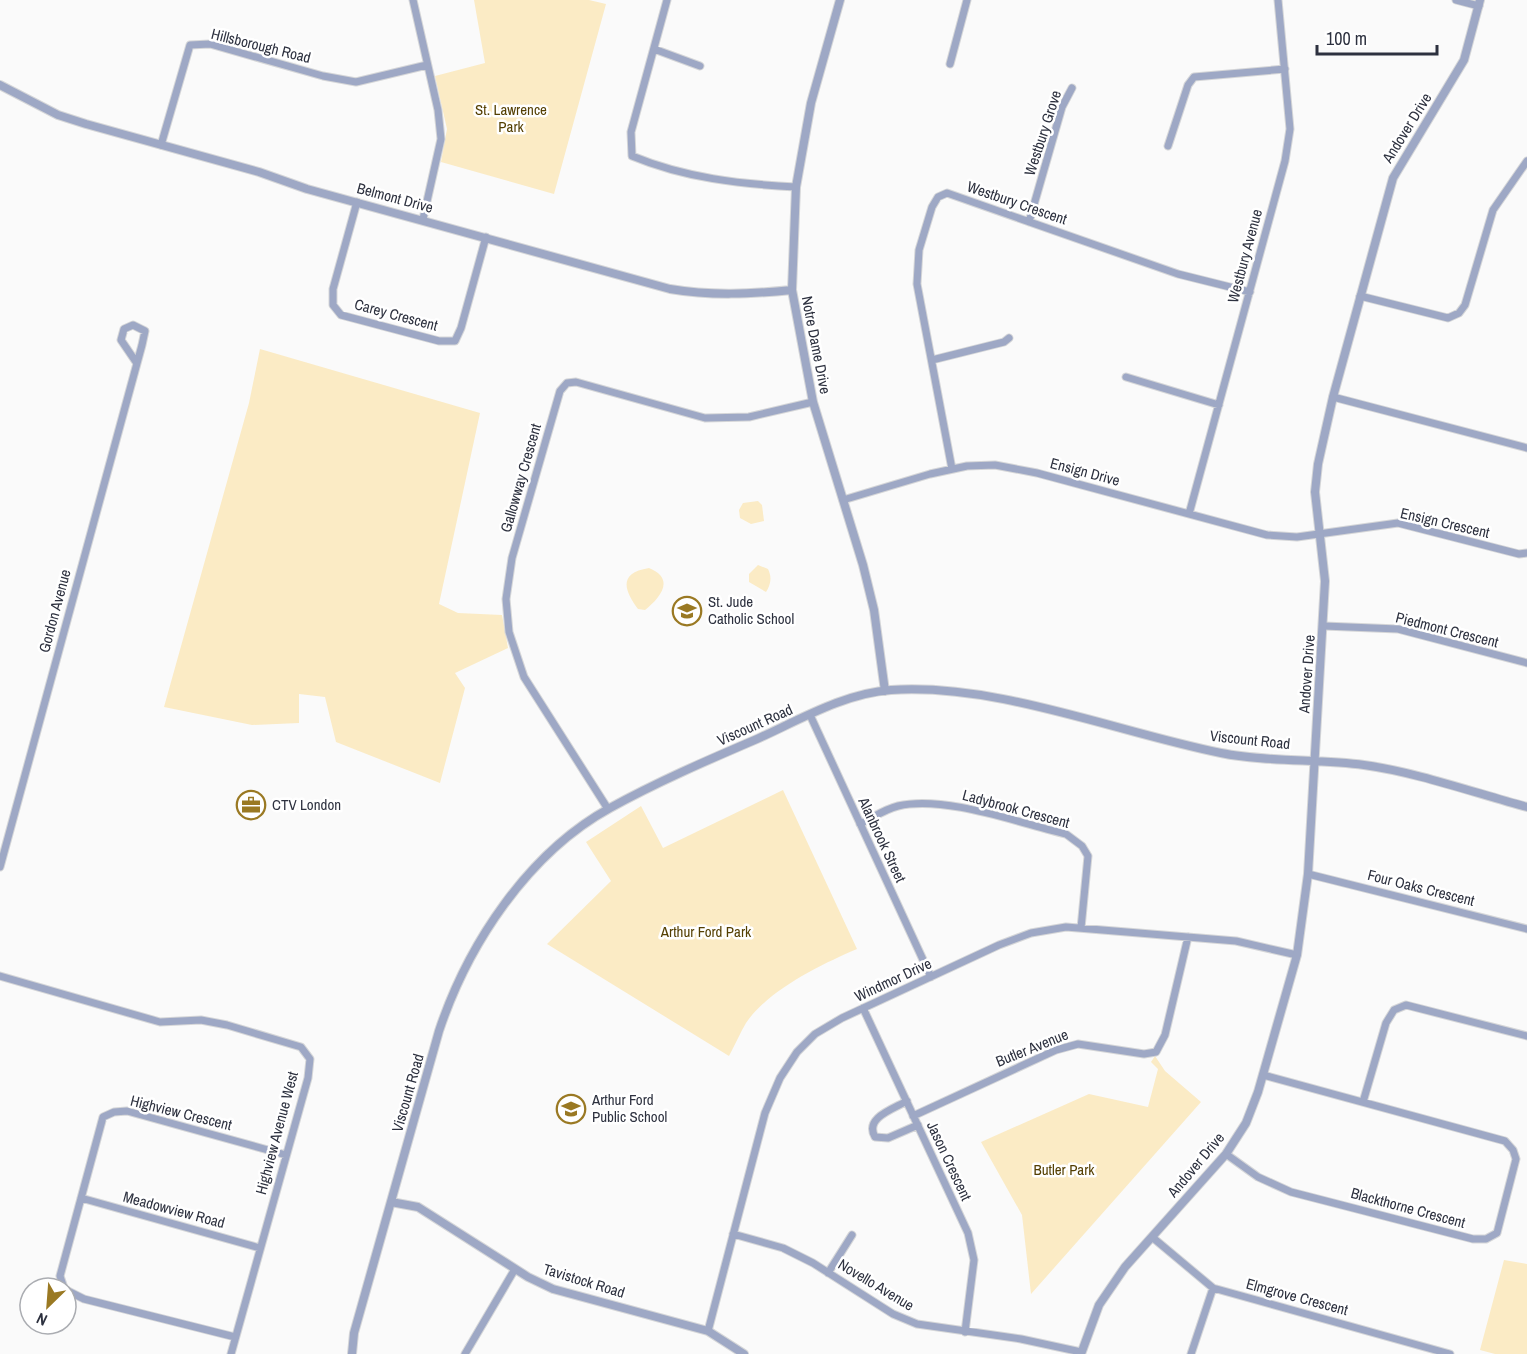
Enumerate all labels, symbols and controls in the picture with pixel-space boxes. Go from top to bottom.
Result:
scale bar [1317,18,1437,56]
street label: Hillsborough Road [209,23,313,68]
text: 100 m [1326,26,1367,51]
street label: Westbury Grove [1019,87,1066,178]
street label: Andover Drive [1376,89,1436,167]
park label: St. Lawrence Park [475,99,547,137]
street label: Westbury Crescent [964,176,1070,230]
street label: Belmont Drive [355,177,436,218]
street label: Westbury Avenue [1222,207,1267,305]
street label: Carey Crescent [352,293,441,336]
street label: Notre Dame Drive [797,294,836,396]
street label: Gallowway Crescent [495,421,546,535]
street label: Ensign Drive [1048,452,1122,491]
street label: Ensign Crescent [1398,502,1492,543]
street label: Gordon Avenue [33,567,76,655]
place label: St. Jude Catholic School [708,591,794,629]
school or university icon: St. Jude Catholic School [671,595,703,627]
street label: Piedmont Crescent [1393,607,1501,653]
street label: Andover Drive [1293,634,1320,715]
street label: Viscount Road [714,699,796,751]
street label: Viscount Road [1209,725,1291,754]
street label: Ladybrook Crescent [960,784,1073,833]
office icon: CTV London [235,789,267,821]
street label: Alanbrook Street [853,793,912,886]
place label: CTV London [272,794,341,815]
street label: Four Oaks Crescent [1365,864,1477,911]
park label: Arthur Ford Park [660,921,752,942]
street label: Windmor Drive [851,952,935,1007]
street label: Butler Avenue [992,1023,1071,1072]
street label: Viscount Road [386,1051,429,1134]
street label: Highview Avenue West [250,1068,303,1197]
place label: Arthur Ford Public School [591,1089,667,1127]
street label: Highview Crescent [128,1090,235,1135]
school or university icon: Arthur Ford Public School [555,1093,587,1125]
street label: Jason Crescent [922,1118,977,1204]
street label: Andover Drive [1162,1128,1229,1202]
park label: Butler Park [1034,1159,1095,1180]
street label: Blackthorne Crescent [1349,1182,1468,1233]
street label: Meadowview Road [121,1186,227,1233]
street label: Novello Avenue [834,1254,918,1316]
street label: Tavistock Road [541,1258,628,1303]
street label: Elmgrove Crescent [1244,1273,1351,1320]
north arrow [18,1276,78,1336]
text: N [33,1308,51,1332]

